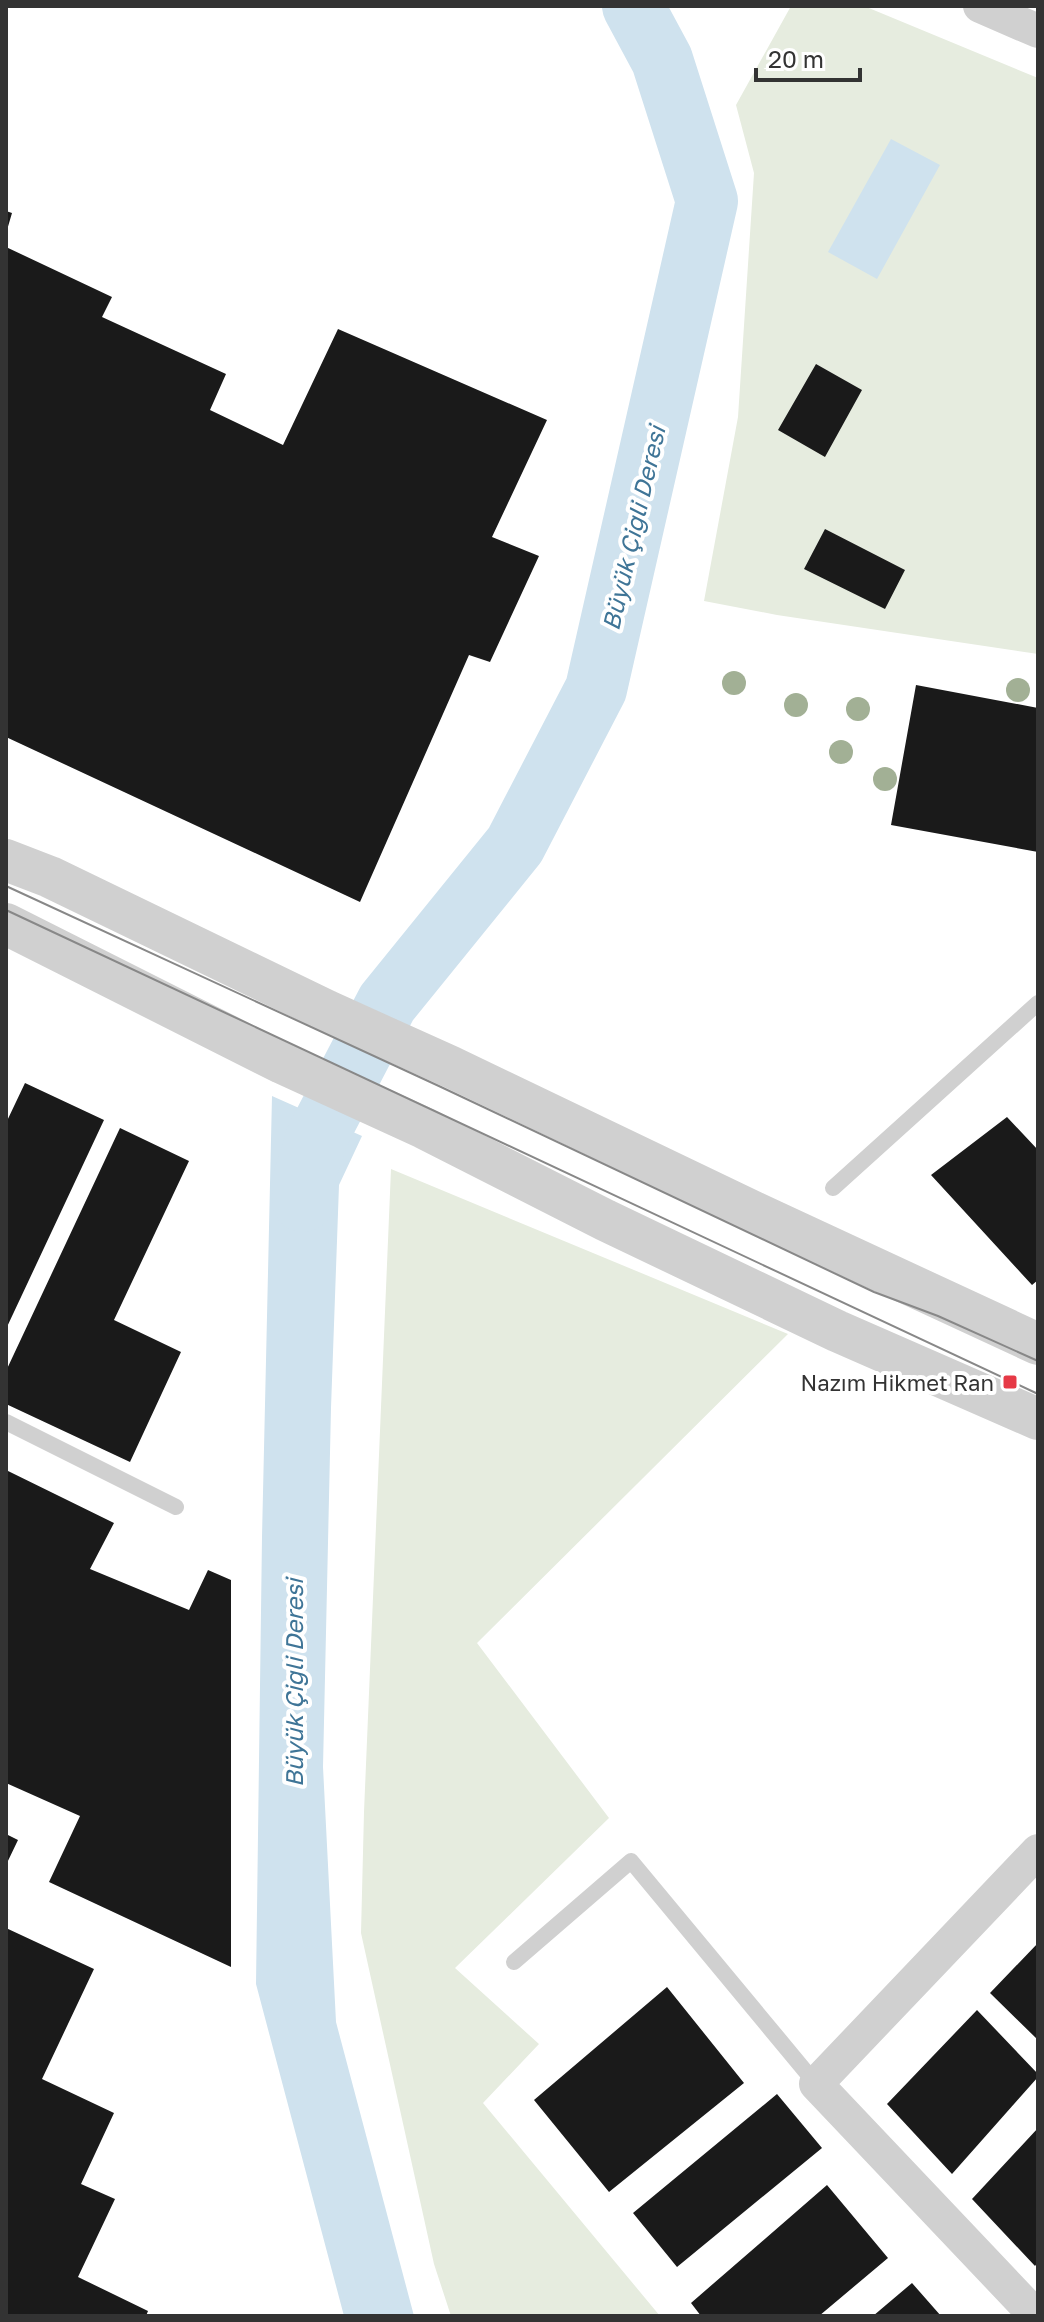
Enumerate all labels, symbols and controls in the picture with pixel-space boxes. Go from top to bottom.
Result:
scale bar [756,32,860,82]
text: 20 m [768,44,824,73]
water label: Büyük Çiğli Deresi [595,421,672,633]
place label: Nazım Hikmet Ran [800,1369,994,1396]
marker: Nazım Hikmet Ran [1001,1373,1019,1391]
water label: Büyük Çiğli Deresi [279,1576,309,1787]

